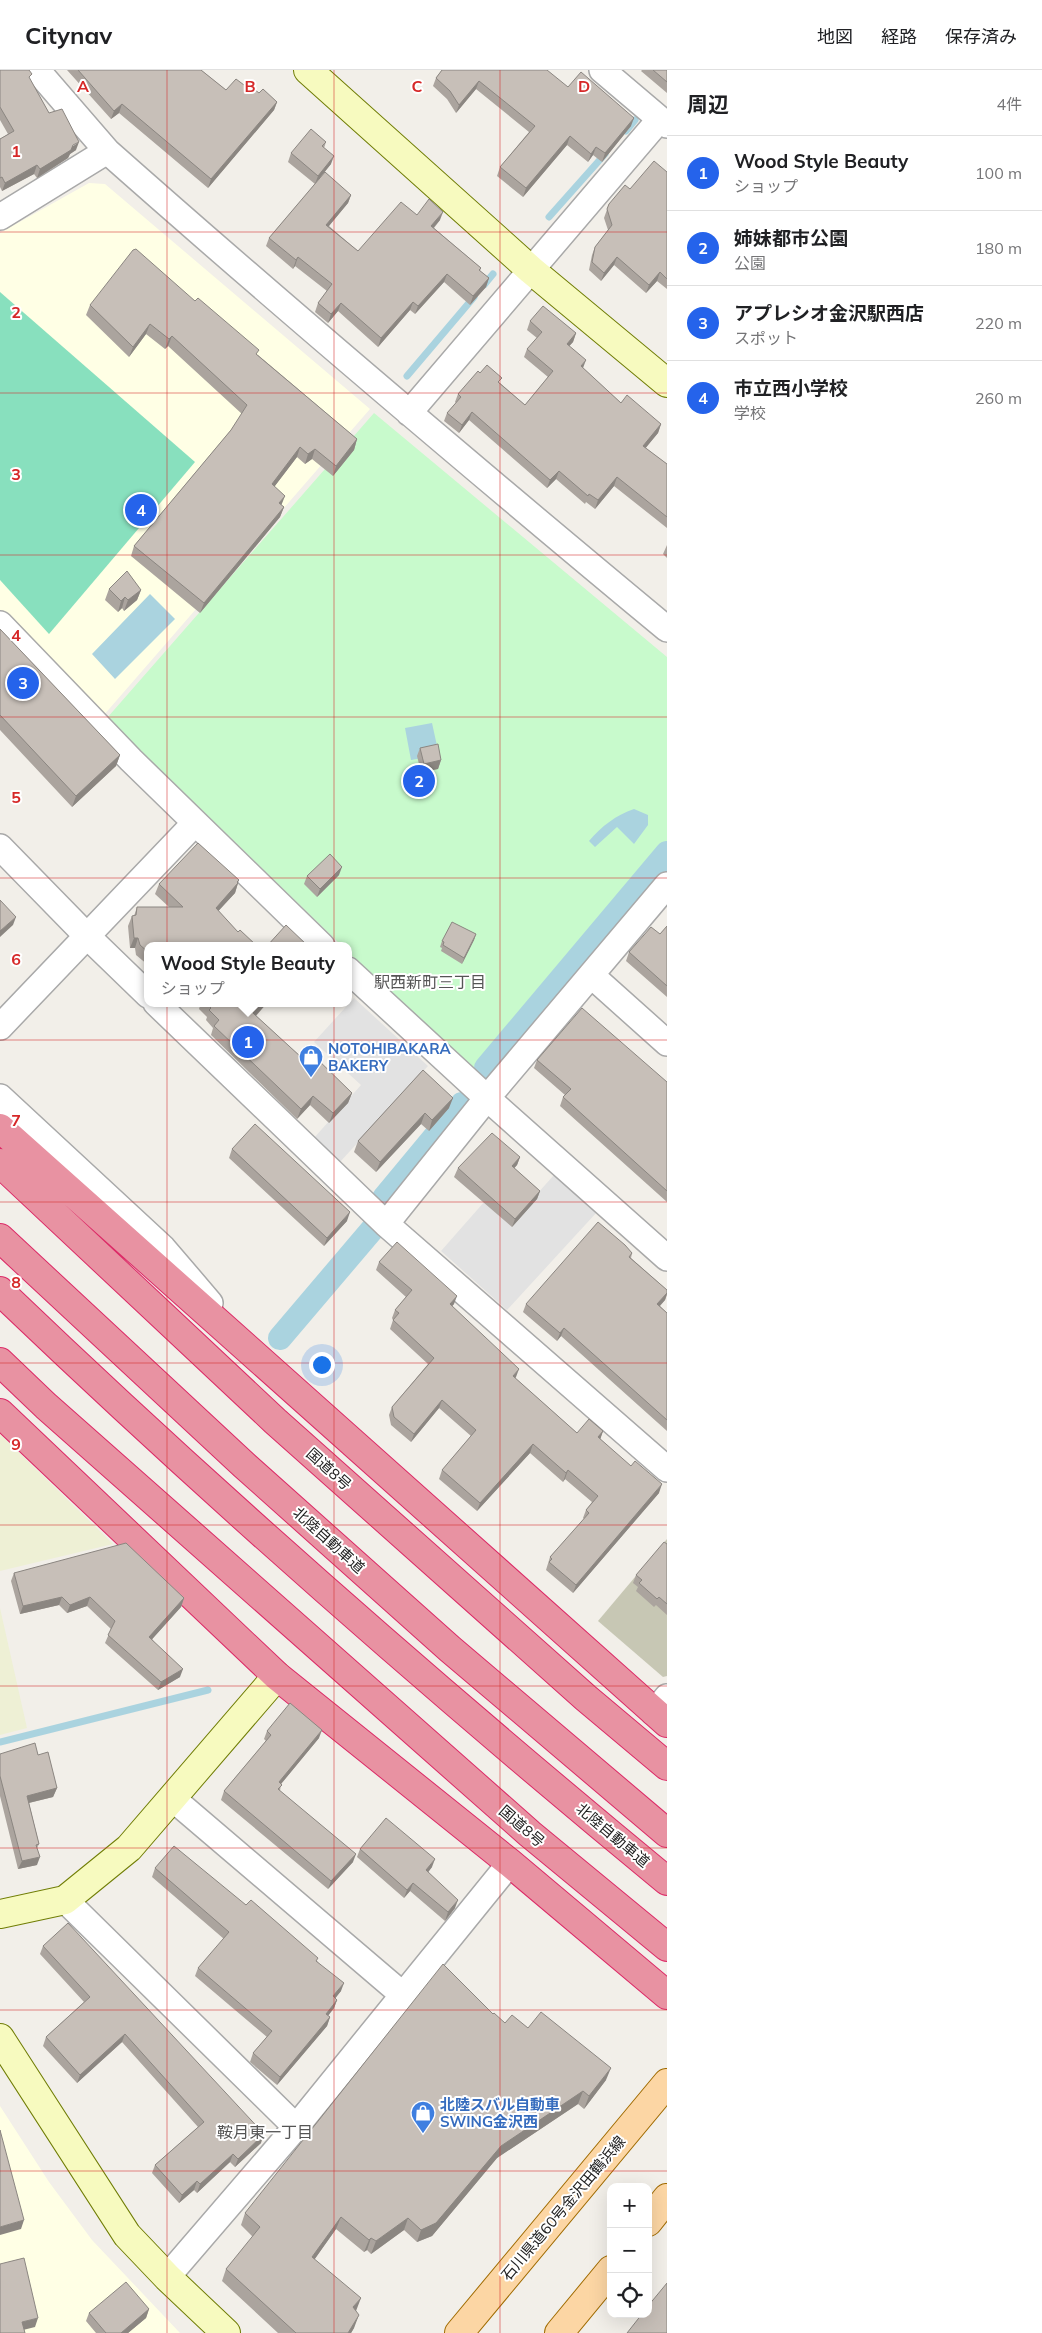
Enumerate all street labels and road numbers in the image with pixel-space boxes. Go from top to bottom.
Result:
street label: 国道8号 [303,1444,355,1494]
street label: 北陸自動車道 [289,1503,369,1577]
street label: 北陸自動車道 [572,1799,654,1871]
street label: 国道8号 [495,1801,549,1851]
street label: 石川県道60号金沢田鶴浜線 [497,2132,629,2284]

